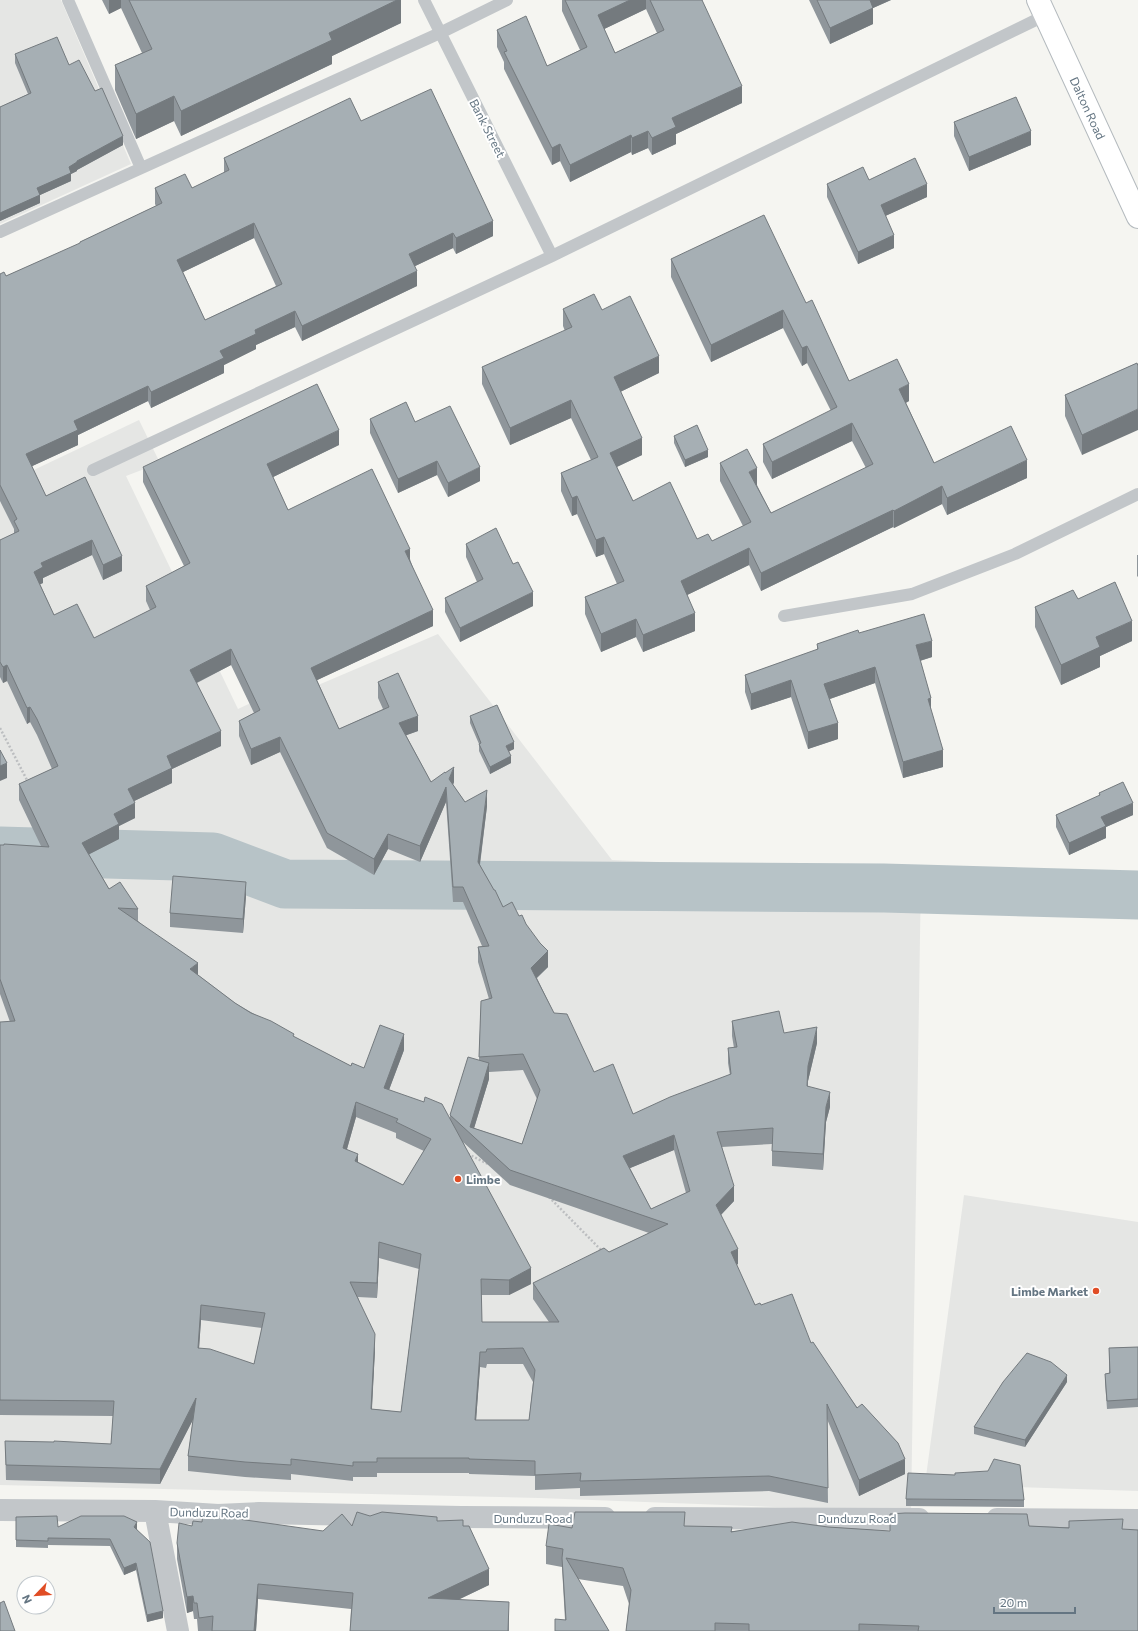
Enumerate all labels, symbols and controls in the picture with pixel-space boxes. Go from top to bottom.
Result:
street label: Dalton Road [1067,75,1109,142]
street label: Bank Street [467,96,509,160]
place label: Limbe [466,1172,500,1186]
marker: Limbe [453,1174,463,1184]
place label: Limbe Market [1011,1284,1088,1298]
marker: Limbe Market [1091,1286,1101,1296]
street label: Dunduzu Road [169,1504,249,1520]
street label: Dunduzu Road [493,1511,573,1525]
street label: Dunduzu Road [817,1511,897,1525]
north arrow [16,1575,56,1615]
scale bar [994,1589,1075,1615]
text: N [19,1593,34,1606]
text: 20 m [1000,1595,1027,1609]

